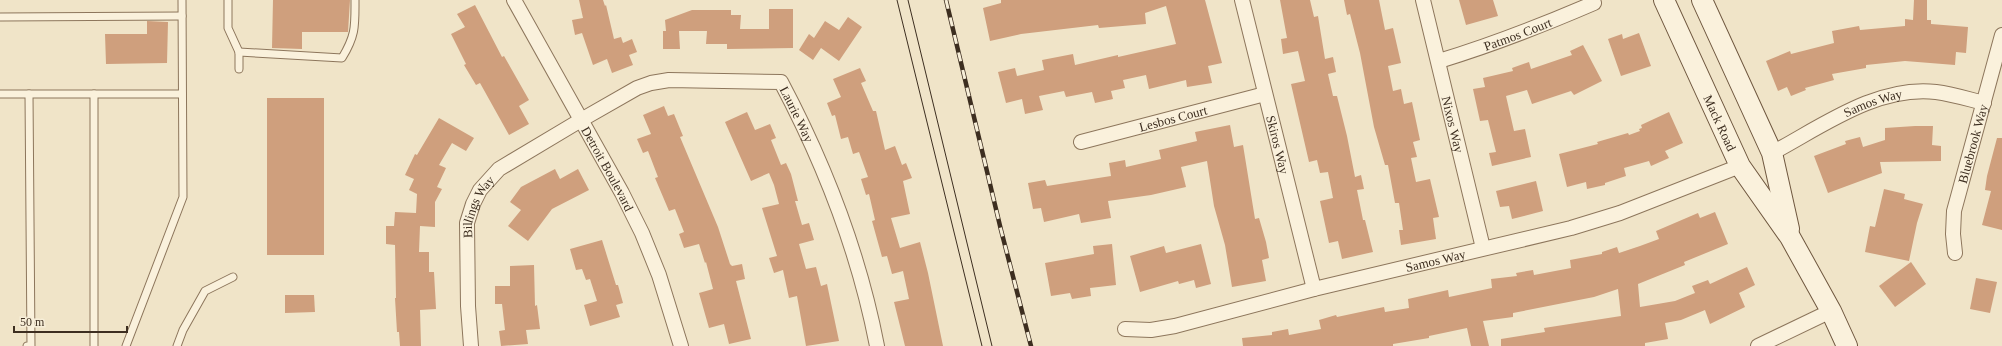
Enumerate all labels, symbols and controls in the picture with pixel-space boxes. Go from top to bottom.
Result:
street label: Patmos Court [1482,15,1554,54]
street label: Laurie Way [777,84,817,145]
street label: Samos Way [1841,86,1904,120]
street label: Mack Road [1700,92,1739,154]
street label: Nixos Way [1439,95,1467,155]
street label: Lesbos Court [1137,102,1209,135]
street label: Bluebrook Way [1955,102,1991,185]
street label: Skiros Way [1263,114,1292,176]
street label: Detroit Boulevard [578,124,637,214]
street label: Billings Way [460,172,498,238]
street label: Samos Way [1404,246,1468,275]
scale bar [14,308,127,334]
text: 50 m [20,315,45,329]

